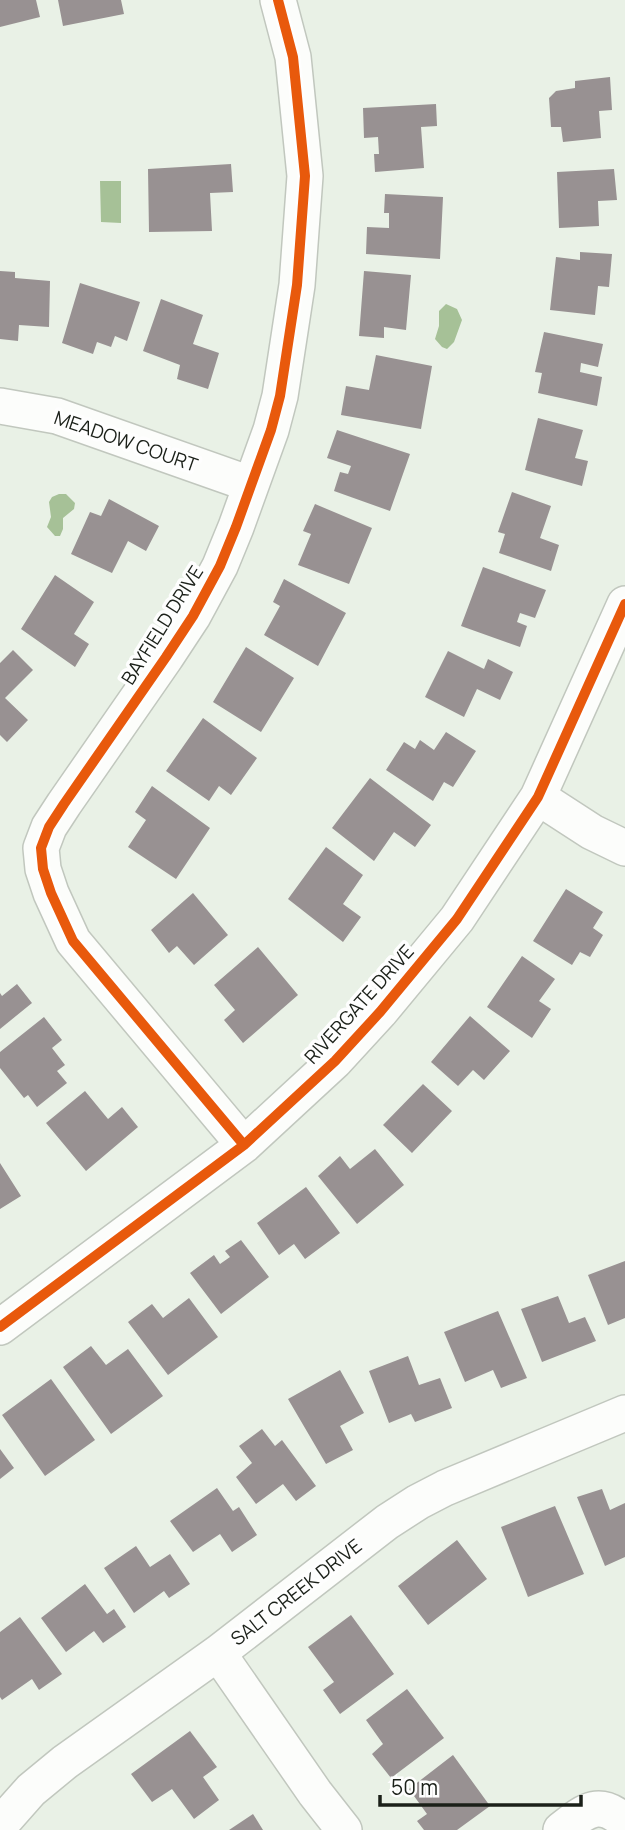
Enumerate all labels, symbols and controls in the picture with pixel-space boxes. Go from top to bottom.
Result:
street label: MEADOW COURT [51,404,202,478]
street label: BAYFIELD DRIVE [115,561,209,689]
street label: RIVERGATE DRIVE [298,939,420,1069]
street label: SALT CREEK DRIVE [225,1533,367,1651]
scale bar [380,1764,581,1808]
text: 50 m [391,1773,438,1801]

